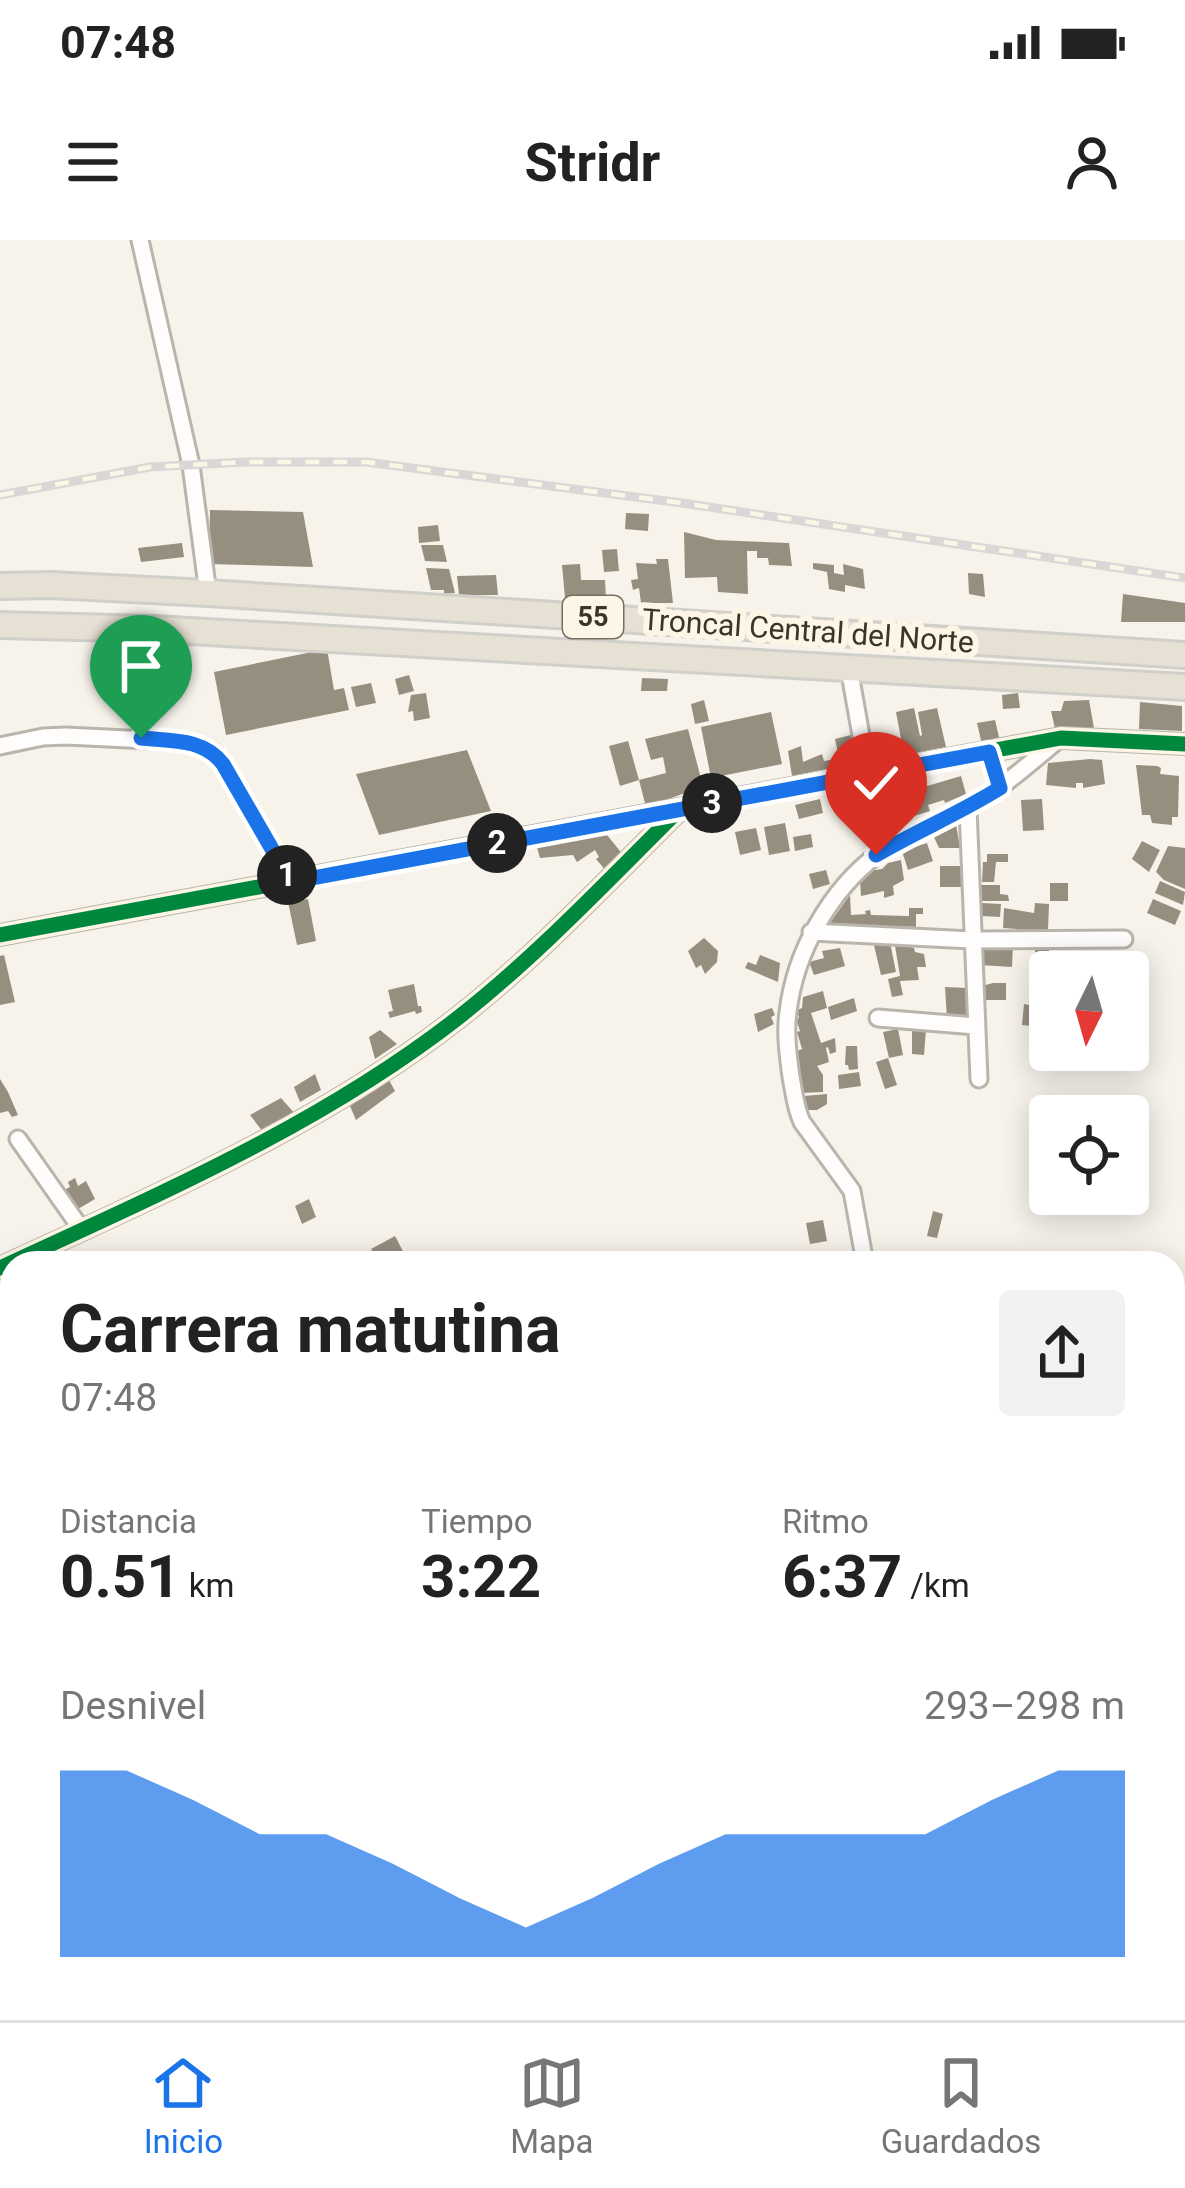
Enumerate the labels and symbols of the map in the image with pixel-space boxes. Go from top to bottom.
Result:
road number: 55 [563,596,623,638]
street label: Troncal Central del Norte [641,601,975,660]
pin [90,615,192,738]
pin [825,732,927,855]
pin: 3 [682,773,742,833]
pin: 2 [467,813,527,873]
pin: 1 [257,845,317,905]
north arrow [1029,951,1149,1071]

